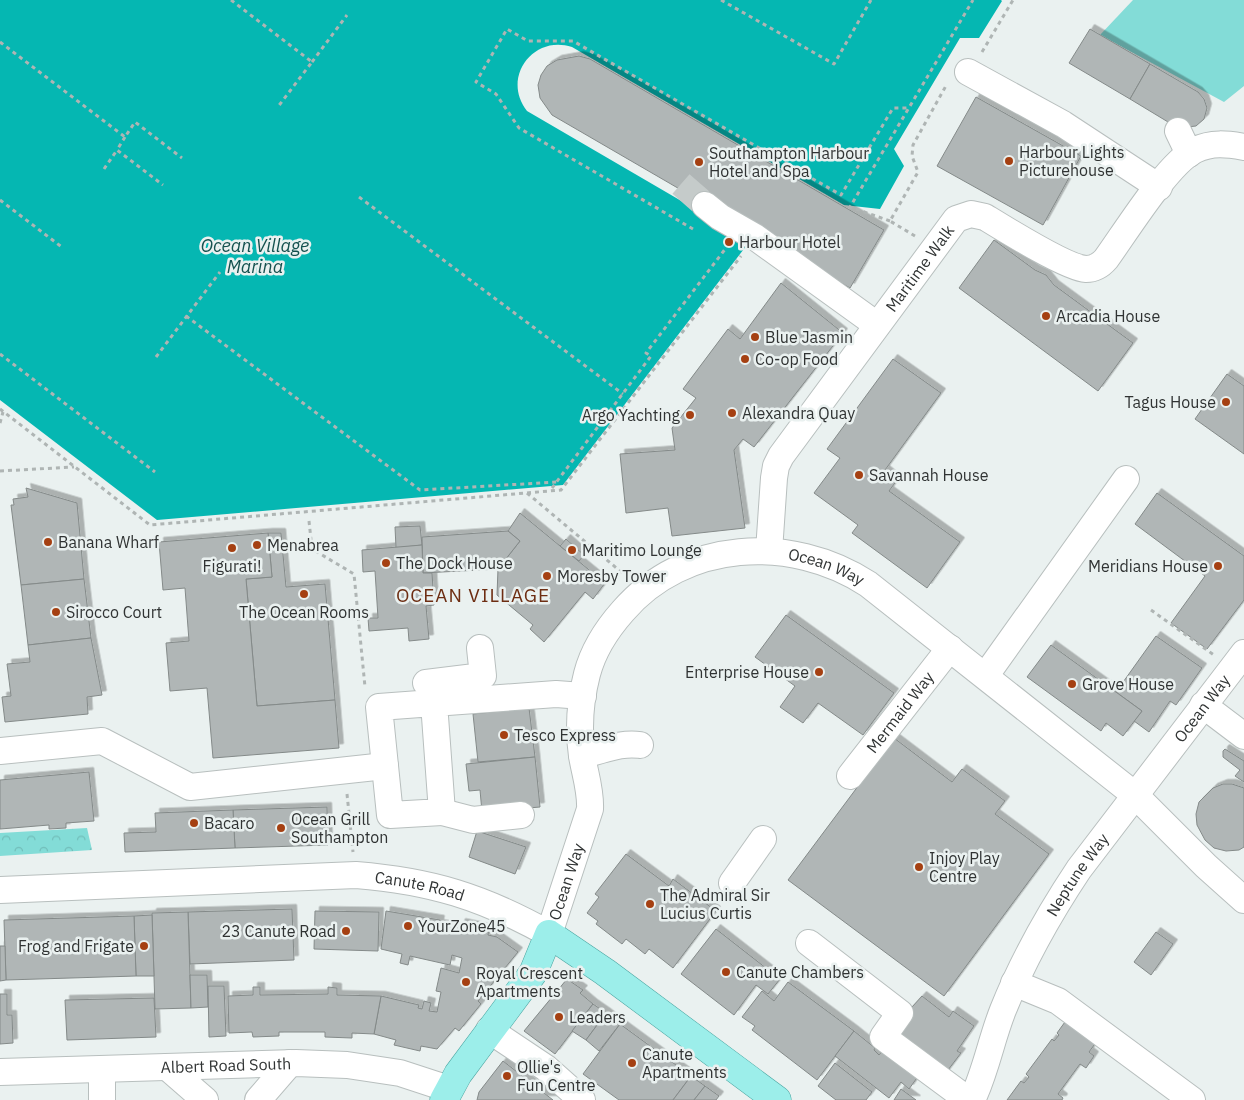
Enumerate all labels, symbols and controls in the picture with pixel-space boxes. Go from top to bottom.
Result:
place label: Harbour Lights Picturehouse [1019,142,1125,180]
place label: Southampton Harbour Hotel and Spa [709,143,869,181]
marker: Harbour Lights Picturehouse [1003,155,1015,167]
marker: Southampton Harbour Hotel and Spa [693,156,705,168]
street label: Maritime Walk [881,220,959,316]
place label: Harbour Hotel [739,232,841,252]
water label: Ocean Village Marina [201,234,309,278]
marker: Harbour Hotel [723,236,735,248]
place label: Arcadia House [1056,306,1160,326]
marker: Arcadia House [1040,310,1052,322]
place label: Blue Jasmin [765,327,853,347]
marker: Blue Jasmin [749,331,761,343]
place label: Co-op Food [755,349,838,369]
marker: Co-op Food [739,353,751,365]
place label: Tagus House [1124,392,1216,412]
marker: Tagus House [1220,396,1232,408]
place label: Alexandra Quay [742,403,855,423]
place label: Argo Yachting [582,405,681,425]
marker: Alexandra Quay [726,407,738,419]
marker: Argo Yachting [684,409,696,421]
place label: Savannah House [869,465,989,485]
marker: Savannah House [853,469,865,481]
place label: Banana Wharf [58,532,159,552]
place label: Menabrea [267,535,339,555]
marker: Banana Wharf [42,536,54,548]
marker: Menabrea [251,539,263,551]
place label: Maritimo Lounge [582,540,702,560]
marker: Figurati! [226,542,238,554]
marker: Maritimo Lounge [566,544,578,556]
street label: Ocean Way [787,544,868,590]
place label: The Dock House [396,553,513,573]
place label: Figurati! [203,556,261,576]
place label: Meridians House [1088,556,1208,576]
marker: The Dock House [380,557,392,569]
marker: Meridians House [1212,560,1224,572]
place label: Moresby Tower [557,566,666,586]
marker: Moresby Tower [541,570,553,582]
district label: OCEAN VILLAGE [396,583,550,607]
marker: The Ocean Rooms [298,588,310,600]
place label: Sirocco Court [66,602,162,622]
place label: The Ocean Rooms [239,602,369,622]
marker: Sirocco Court [50,606,62,618]
place label: Enterprise House [685,662,809,682]
marker: Enterprise House [813,666,825,678]
street label: Mermaid Way [862,667,938,757]
street label: Ocean Way [1170,670,1234,746]
place label: Grove House [1082,674,1174,694]
marker: Grove House [1066,678,1078,690]
place label: Tesco Express [514,725,616,745]
marker: Tesco Express [498,729,510,741]
place label: Ocean Grill Southampton [291,809,388,847]
place label: Bacaro [204,813,254,833]
marker: Bacaro [188,817,200,829]
marker: Ocean Grill Southampton [275,822,287,834]
street label: Neptune Way [1042,829,1113,920]
street label: Ocean Way [544,841,588,923]
place label: Injoy Play Centre [929,848,1000,886]
marker: Injoy Play Centre [913,861,925,873]
street label: Canute Road [374,867,467,905]
place label: The Admiral Sir Lucius Curtis [660,885,770,923]
marker: The Admiral Sir Lucius Curtis [644,898,656,910]
place label: YourZone45 [418,916,506,936]
marker: YourZone45 [402,920,414,932]
place label: 23 Canute Road [221,921,336,941]
marker: 23 Canute Road [340,925,352,937]
place label: Frog and Frigate [18,936,134,956]
marker: Frog and Frigate [138,940,150,952]
place label: Canute Chambers [736,962,864,982]
place label: Royal Crescent Apartments [476,963,583,1001]
marker: Canute Chambers [720,966,732,978]
marker: Royal Crescent Apartments [460,976,472,988]
place label: Leaders [569,1007,626,1027]
marker: Leaders [553,1011,565,1023]
place label: Canute Apartments [642,1044,727,1082]
street label: Albert Road South [160,1053,292,1077]
place label: Ollie's Fun Centre [517,1057,596,1095]
marker: Canute Apartments [626,1057,638,1069]
marker: Ollie's Fun Centre [501,1070,513,1082]

